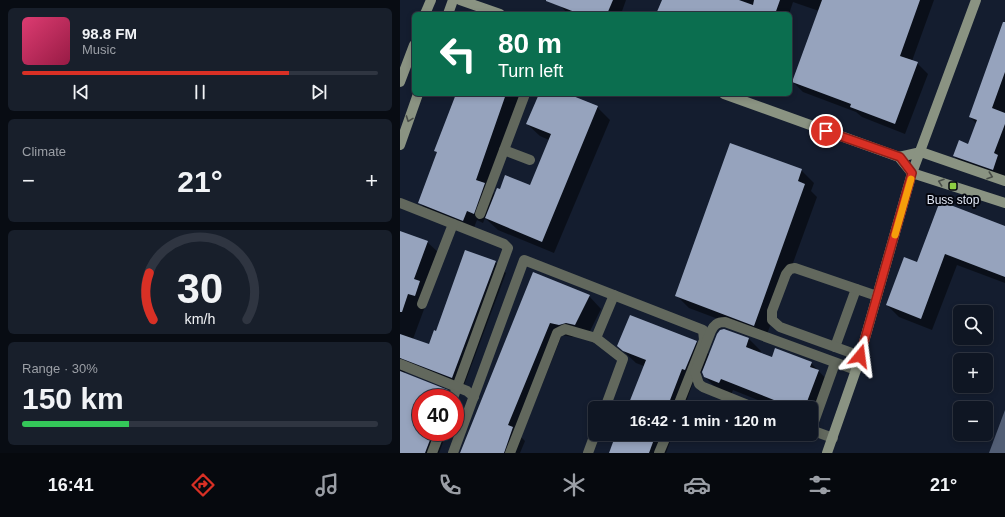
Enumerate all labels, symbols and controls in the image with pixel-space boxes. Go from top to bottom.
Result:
text: 98.8 FM [82,25,137,42]
icon: left [432,28,484,80]
text: 80 m [498,28,562,59]
text: Music [82,42,116,57]
text: Turn left [498,61,563,81]
icon: previous [70,81,92,103]
icon: pause [189,81,211,103]
icon: next [308,81,330,103]
pin [809,114,843,148]
one-way arrow [406,116,414,123]
icon: arrive [815,120,837,142]
text: Climate [22,144,66,159]
text: 21° [177,165,223,198]
text: − [22,168,35,193]
text: + [365,168,378,193]
one-way arrow [986,171,993,180]
one-way arrow [938,179,945,187]
marker: Buss stop [948,181,958,191]
place label: Buss stop [927,193,980,207]
text: 30 [177,265,223,312]
map controls [953,305,993,441]
button: search [953,305,993,345]
text: km/h [185,311,216,327]
position arrow [839,335,881,377]
button: + [953,353,993,393]
text: Range · 30% [22,361,98,376]
text: 150 km [22,382,124,415]
speed limit sign: 40 [412,389,464,441]
button: − [953,401,993,441]
text: 16:42 · 1 min · 120 m [630,412,776,429]
icon: directions [189,471,217,499]
icon: music [313,471,341,499]
icon: phone [436,471,464,499]
icon: climate [560,471,588,499]
icon: car [683,471,711,499]
icon: filters [806,471,834,499]
text: 16:41 [48,475,94,495]
text: 21° [930,475,957,495]

